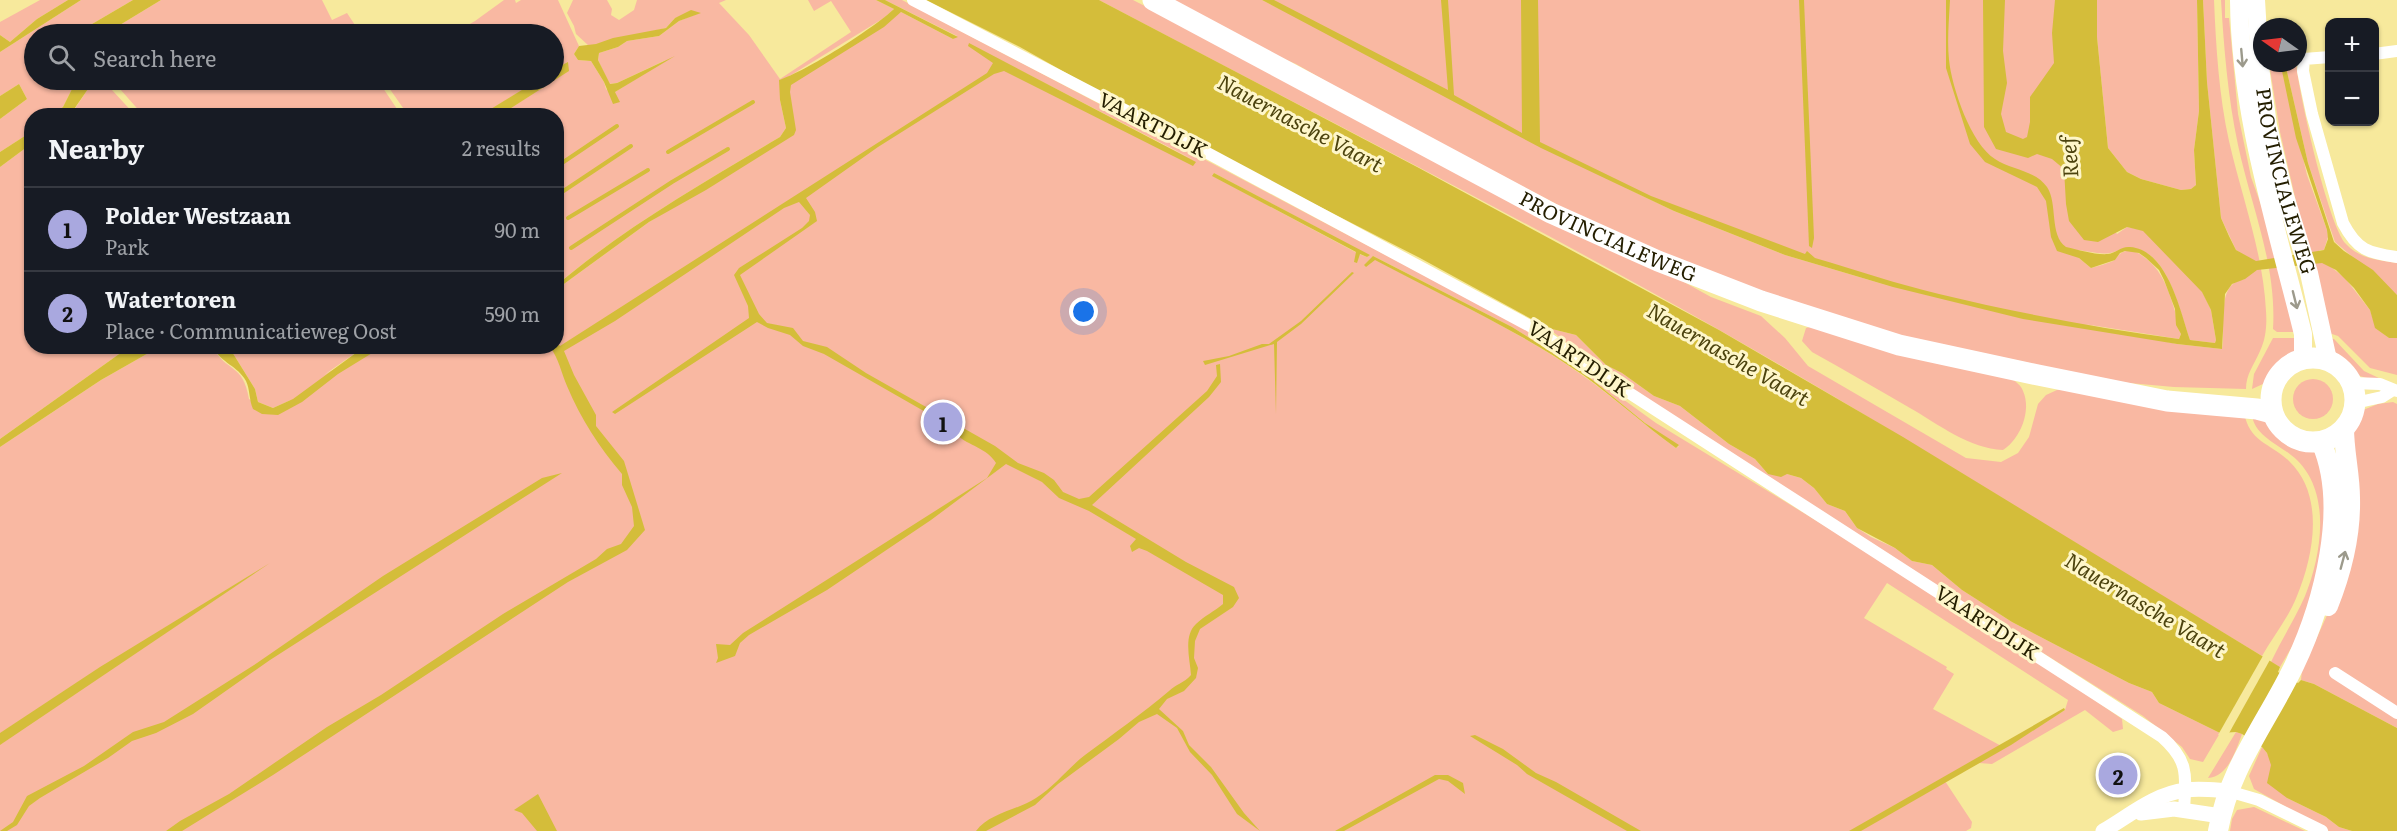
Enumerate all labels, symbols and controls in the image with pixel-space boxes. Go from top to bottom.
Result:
north arrow [2253,18,2307,72]
map controls [2325,18,2379,126]
button: + [2325,18,2379,72]
search box [24,24,564,90]
icon: search [45,41,78,74]
text: Search here [93,41,216,74]
one-way arrow [2237,48,2248,68]
water label: Nauernasche Vaart [1213,65,1390,179]
button: − [2325,72,2379,126]
street label: VAARTDIJK [1094,83,1214,164]
street label: PROVINCIALEWEG [2250,85,2325,277]
text: Nearby [48,128,144,167]
text: 2 results [462,132,540,162]
water label: Reef [2050,133,2084,179]
street label: PROVINCIALEWEG [1515,182,1702,288]
text: Polder Westzaan [105,198,291,231]
text: 1 [63,214,72,244]
text: 90 m [495,214,540,244]
text: Park [105,231,149,261]
text: Watertoren [105,282,236,315]
one-way arrow [2289,290,2301,309]
water label: Nauernasche Vaart [1642,294,1817,412]
your location [1069,297,1098,326]
text: 2 [62,298,73,328]
text: 590 m [484,298,540,328]
street label: VAARTDIJK [1522,312,1638,403]
text: Place · Communicatieweg Oost [105,315,397,345]
pin: 1 [924,400,962,444]
water label: Nauernasche Vaart [2060,543,2233,665]
one-way arrow [2338,551,2349,570]
street label: VAARTDIJK [1930,576,2046,666]
pin: 2 [2098,752,2138,798]

